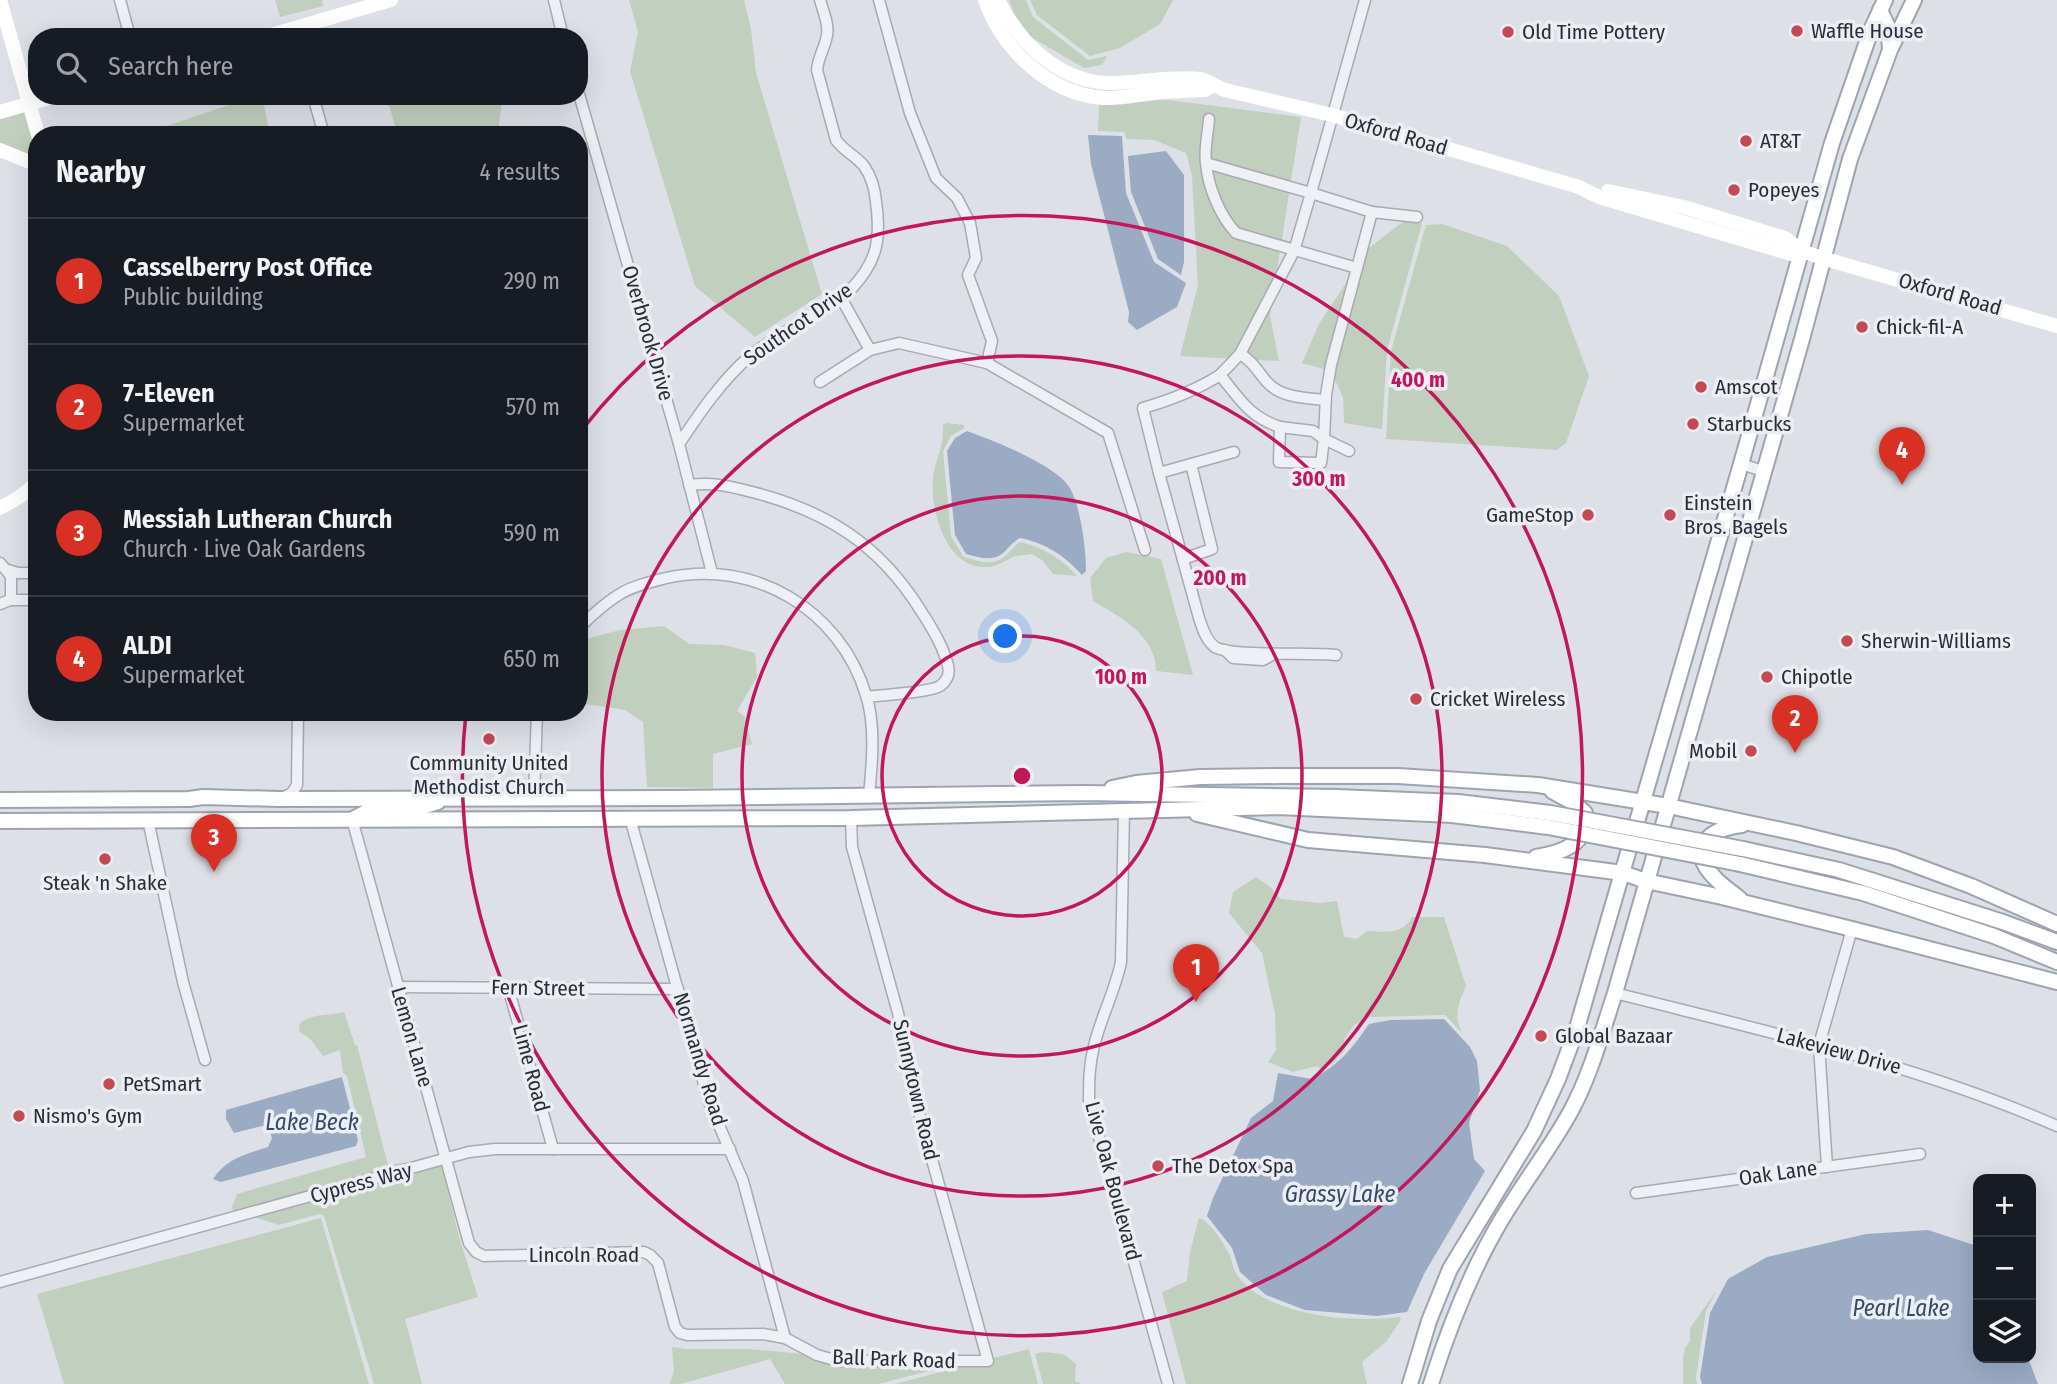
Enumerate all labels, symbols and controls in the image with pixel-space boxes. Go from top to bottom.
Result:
place label: Waffle House [1811,18,1924,44]
place label: Old Time Pottery [1522,19,1666,45]
marker: Waffle House [1789,23,1805,39]
marker: Old Time Pottery [1500,24,1516,40]
search box [28,28,588,105]
icon: search [52,48,90,86]
text: Search here [108,51,233,82]
street label: Oxford Road [1342,107,1450,161]
place label: AT&T [1760,128,1801,154]
marker: AT&T [1738,133,1754,149]
text: Nearby [56,154,145,190]
text: 4 results [479,158,560,186]
place label: Popeyes [1748,177,1820,203]
marker: Popeyes [1726,182,1742,198]
text: Casselberry Post Office [123,252,373,283]
street label: Overbrook Drive [616,262,680,404]
text: 1 [74,267,84,295]
text: 290 m [504,267,560,295]
street label: Oxford Road [1896,267,2004,321]
street label: Southcot Drive [739,277,857,371]
text: Public building [123,283,263,311]
place label: Chick-fil-A [1876,314,1963,340]
marker: Chick-fil-A [1854,319,1870,335]
text: 400 m [1391,367,1445,393]
place label: Amscot [1715,374,1778,400]
text: 7-Eleven [123,378,215,409]
marker: Amscot [1693,379,1709,395]
text: 2 [74,393,84,421]
text: 570 m [506,393,560,421]
text: Supermarket [123,409,244,437]
place label: Starbucks [1707,411,1792,437]
marker: Starbucks [1685,416,1701,432]
pin: 4 [1879,427,1925,485]
text: 300 m [1291,466,1346,492]
place label: Einstein Bros. Bagels [1684,490,1788,540]
place label: GameStop [1486,502,1574,528]
text: Messiah Lutheran Church [123,504,392,535]
marker: GameStop [1580,507,1596,523]
marker: Einstein Bros. Bagels [1662,507,1678,523]
text: 3 [74,519,84,547]
text: 590 m [504,519,560,547]
text: Church · Live Oak Gardens [123,535,366,563]
text: 200 m [1192,565,1247,591]
your location [988,619,1022,653]
place label: Sherwin-Williams [1861,628,2011,654]
text: ALDI [123,630,172,661]
marker: Sherwin-Williams [1839,633,1855,649]
text: 4 [73,645,85,673]
text: 650 m [503,645,560,673]
text: Supermarket [123,661,244,689]
text: 100 m [1095,664,1147,690]
place label: Chipotle [1781,664,1853,690]
marker: Chipotle [1759,669,1775,685]
place label: Cricket Wireless [1430,686,1565,712]
marker: Cricket Wireless [1408,691,1424,707]
pin: 2 [1772,695,1818,753]
marker: Community United Methodist Church [481,731,497,747]
place label: Mobil [1689,738,1737,764]
marker: Mobil [1743,743,1759,759]
place label: Community United Methodist Church [410,750,568,800]
centre of rings [1010,764,1034,788]
pin: 3 [191,814,237,872]
marker: Steak 'n Shake [97,851,113,867]
place label: Steak 'n Shake [43,870,167,896]
pin: 1 [1173,944,1219,1002]
street label: Fern Street [491,974,585,1002]
street label: Lemon Lane [385,984,439,1090]
street label: Normandy Road [667,989,733,1129]
street label: Sunnytown Road [887,1017,945,1163]
street label: Lime Road [507,1021,555,1115]
street label: Lakeview Drive [1774,1022,1904,1080]
place label: Global Bazaar [1555,1023,1673,1049]
marker: Global Bazaar [1533,1028,1549,1044]
place label: PetSmart [123,1071,202,1097]
marker: PetSmart [101,1076,117,1092]
street label: Live Oak Boulevard [1079,1099,1147,1263]
place label: Nismo's Gym [33,1103,142,1129]
marker: Nismo's Gym [11,1108,27,1124]
water label: Lake Beck [265,1108,359,1136]
place label: The Detox Spa [1172,1153,1294,1179]
street label: Oak Lane [1737,1155,1819,1191]
street label: Cypress Way [307,1157,415,1209]
marker: The Detox Spa [1150,1158,1166,1174]
map controls [1973,1174,2036,1363]
button: + [1973,1174,2036,1237]
water label: Grassy Lake [1285,1180,1395,1208]
button: − [1973,1237,2036,1300]
street label: Lincoln Road [529,1242,639,1268]
water label: Pearl Lake [1853,1294,1950,1322]
button: layers [1973,1300,2036,1363]
street label: Ball Park Road [832,1344,956,1374]

